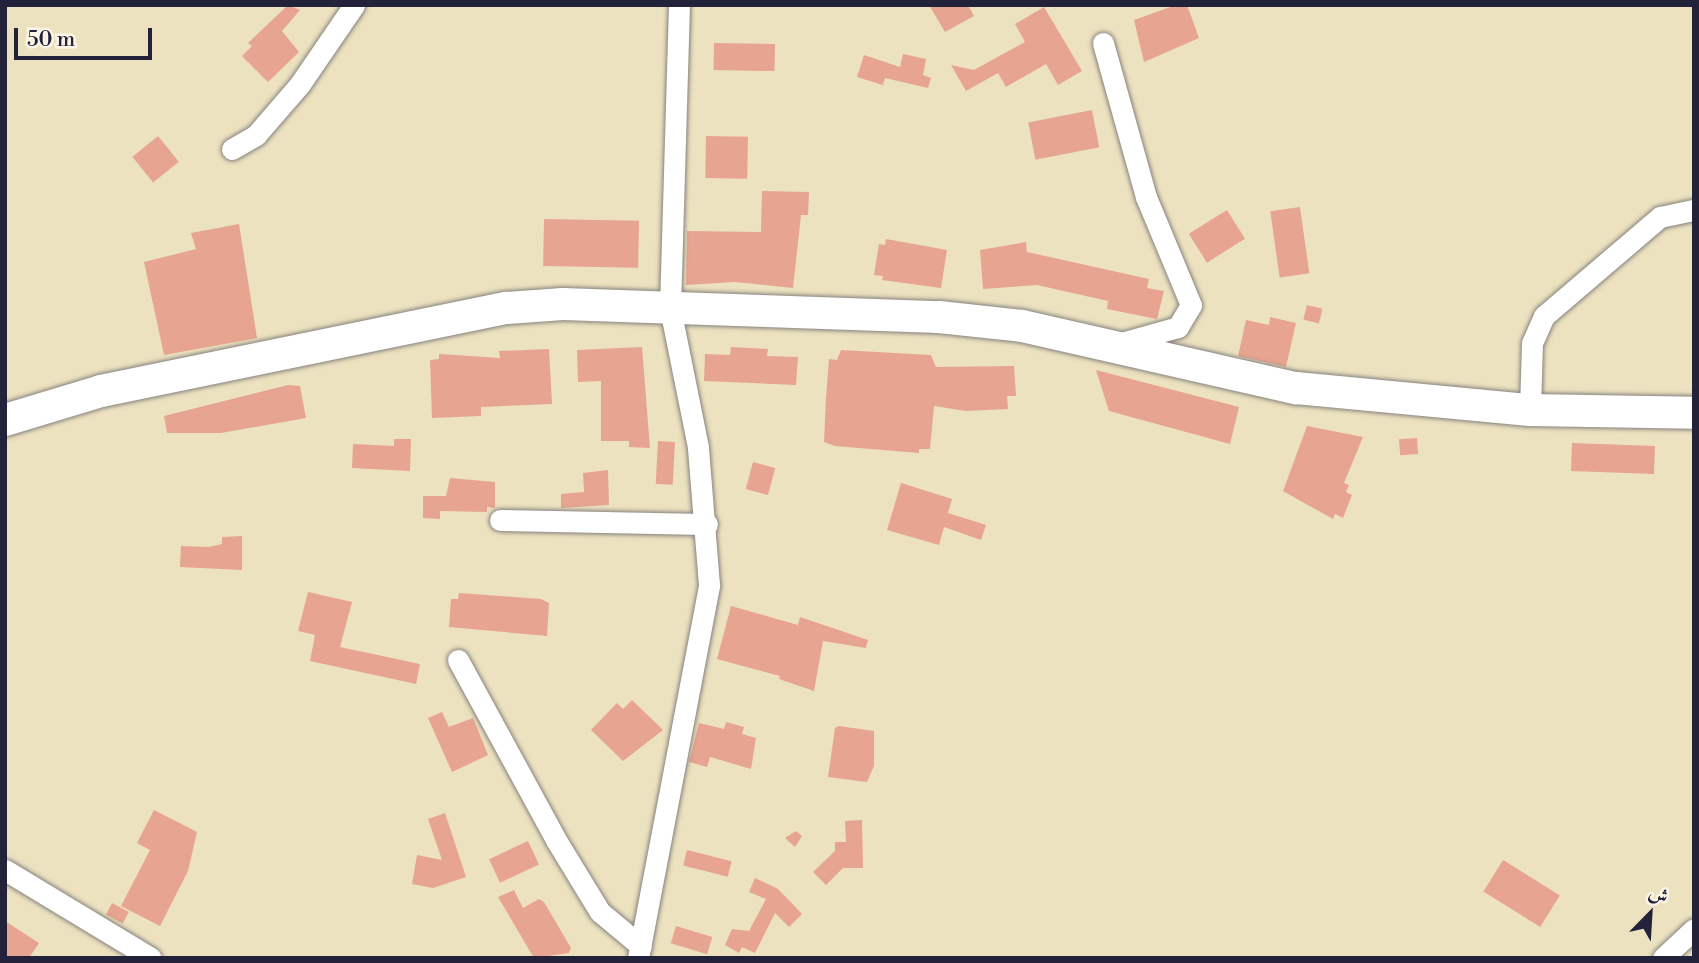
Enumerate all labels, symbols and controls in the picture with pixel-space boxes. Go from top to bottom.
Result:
scale bar [18,14,156,58]
text: 50 m [27,27,75,53]
north arrow [1615,879,1685,949]
text: ش [1645,880,1672,910]

